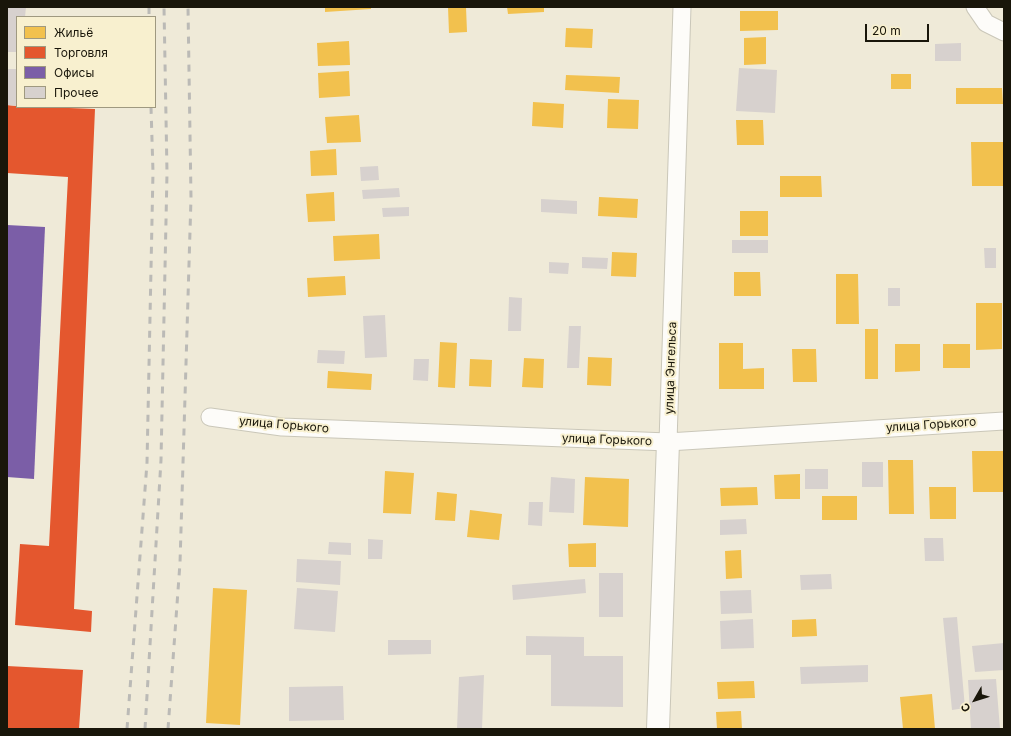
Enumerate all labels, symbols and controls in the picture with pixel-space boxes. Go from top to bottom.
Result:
legend [16,16,156,108]
scale bar [867,16,931,42]
text: 20 m [872,23,901,38]
text: Жильё [54,25,93,40]
text: Торговля [54,45,108,60]
text: Офисы [54,65,94,80]
text: Прочее [54,85,99,100]
street label: улица Энгельса [662,321,680,415]
street label: улица Горького [238,414,330,436]
street label: улица Горького [885,415,977,435]
street label: улица Горького [562,431,652,449]
north arrow [955,680,995,720]
text: С [958,700,974,715]

